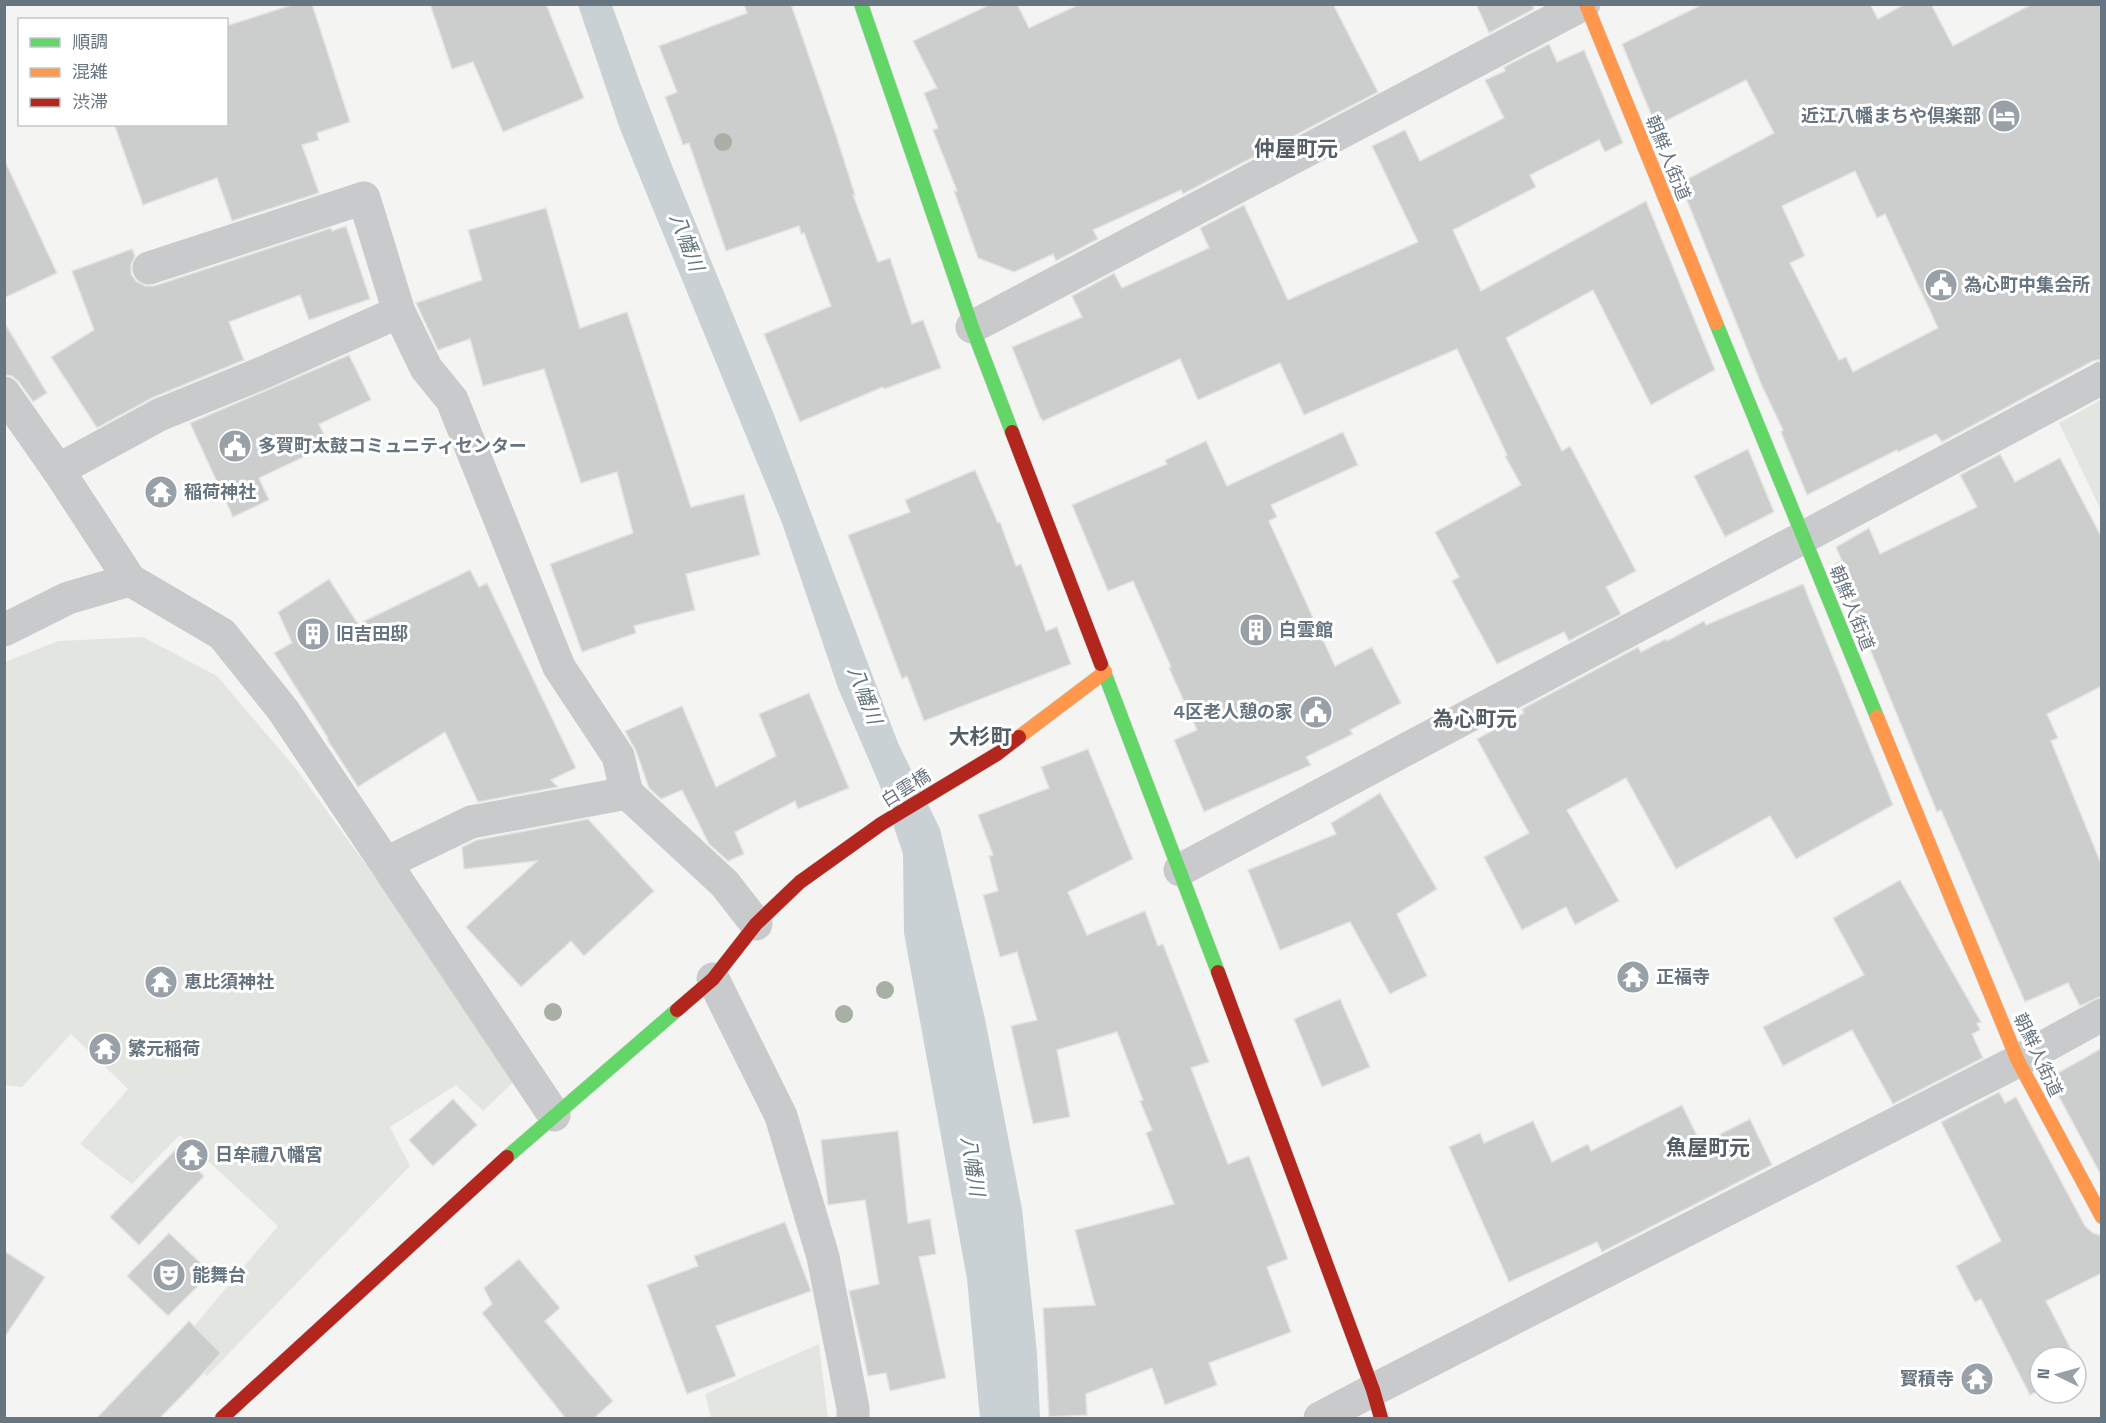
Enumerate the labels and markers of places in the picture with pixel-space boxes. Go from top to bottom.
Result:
hotel icon: 近江八幡まちや倶楽部 [1986,98,2022,134]
place label: 近江八幡まちや倶楽部 [1801,104,1981,127]
public building icon: 為心町中集会所 [1923,267,1959,303]
place label: 為心町中集会所 [1964,273,2090,296]
public building icon: 多賀町太鼓コミュニティセンター [217,428,253,464]
place label: 多賀町太鼓コミュニティセンター [258,434,527,457]
temple icon: 稲荷神社 [143,474,179,510]
place label: 稲荷神社 [184,480,256,503]
building icon: 白雲館 [1238,612,1274,648]
building icon: 旧吉田邸 [295,616,331,652]
place label: 白雲館 [1279,618,1333,641]
place label: 旧吉田邸 [336,622,408,645]
public building icon: 4区老人憩の家 [1298,694,1334,730]
place label: 4区老人憩の家 [1174,700,1293,723]
temple icon: 正福寺 [1615,959,1651,995]
temple icon: 恵比須神社 [143,964,179,1000]
place label: 正福寺 [1656,965,1710,988]
place label: 恵比須神社 [184,970,274,993]
temple icon: 繁元稲荷 [87,1031,123,1067]
place label: 繁元稲荷 [128,1037,200,1060]
temple icon: 日牟禮八幡宮 [174,1137,210,1173]
place label: 日牟禮八幡宮 [215,1143,323,1166]
theatre icon: 能舞台 [151,1257,187,1293]
place label: 能舞台 [192,1263,246,1286]
temple icon: 寳積寺 [1959,1361,1995,1397]
place label: 寳積寺 [1900,1367,1954,1390]

